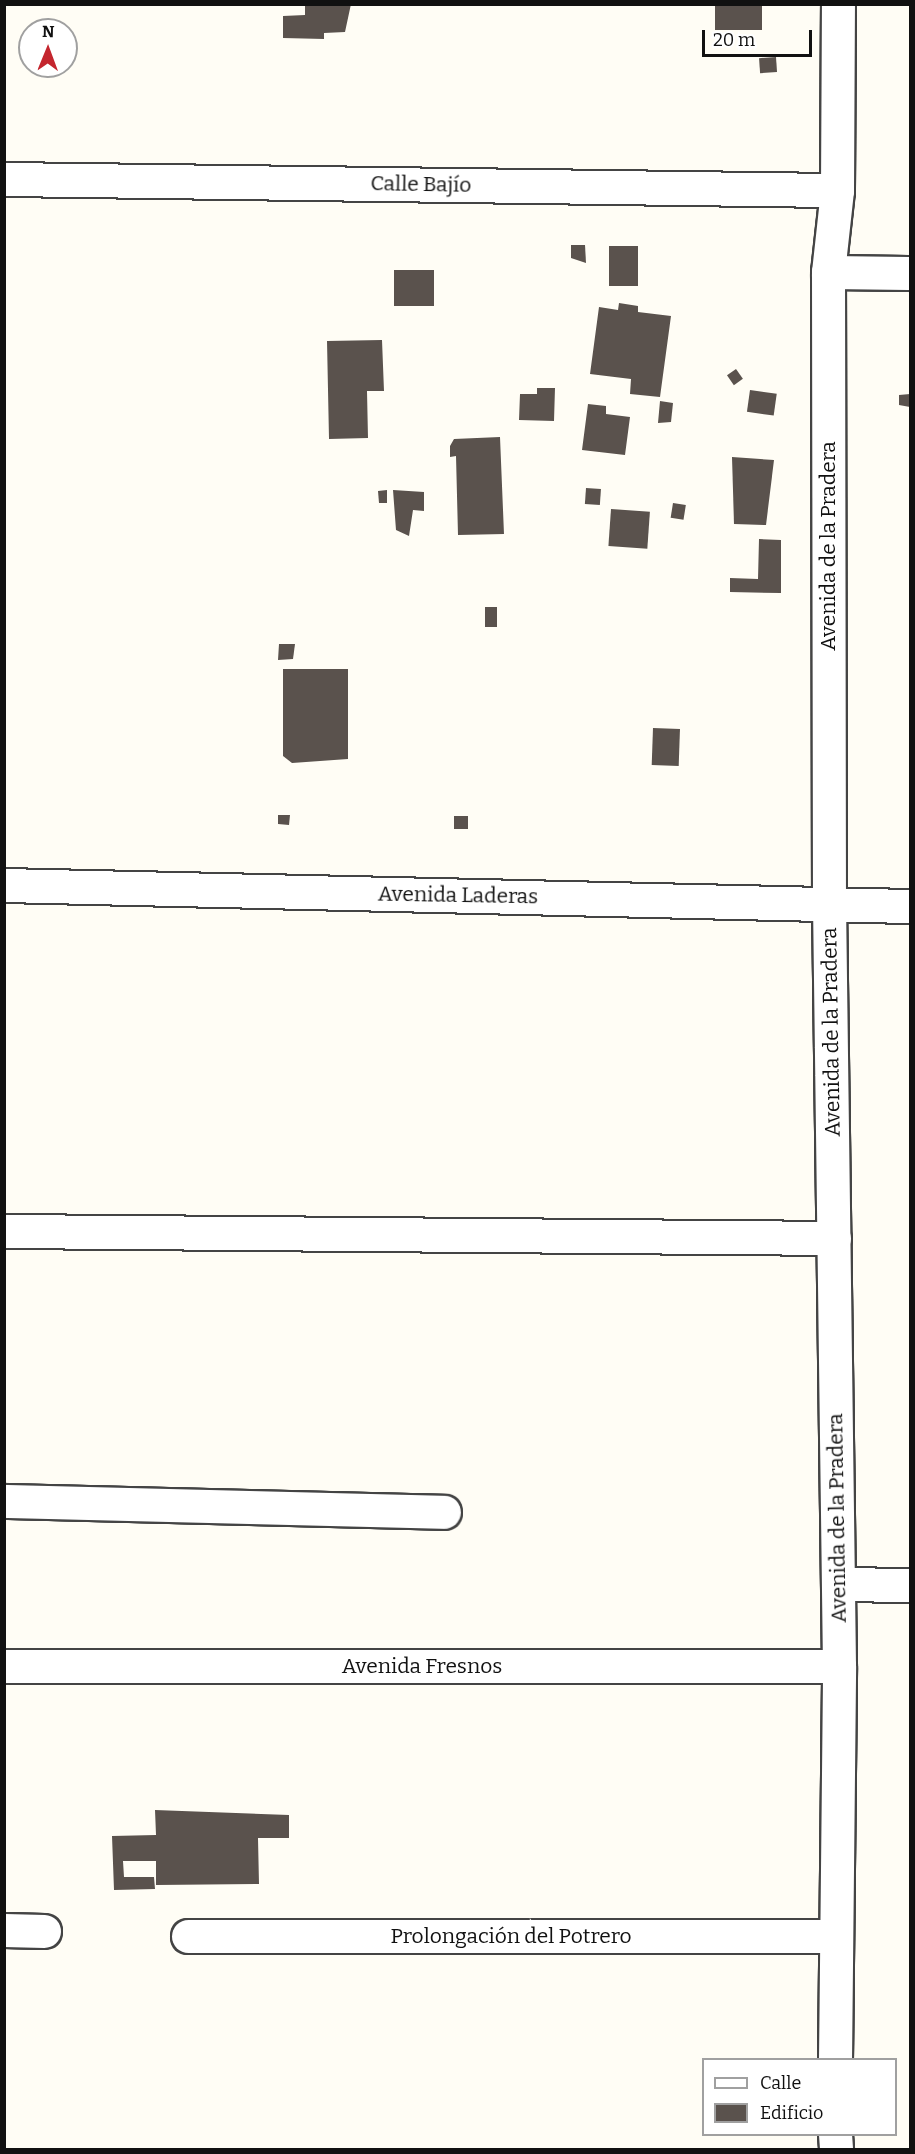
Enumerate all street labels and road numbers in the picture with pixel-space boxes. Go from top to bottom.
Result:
street label: Calle Bajío [370,171,472,197]
street label: Avenida de la Pradera [815,441,841,651]
street label: Avenida Laderas [378,881,538,909]
street label: Avenida de la Pradera [817,927,845,1137]
street label: Avenida de la Pradera [823,1413,851,1623]
street label: Avenida Fresnos [342,1653,502,1679]
street label: Prolongación del Potrero [390,1923,632,1949]

